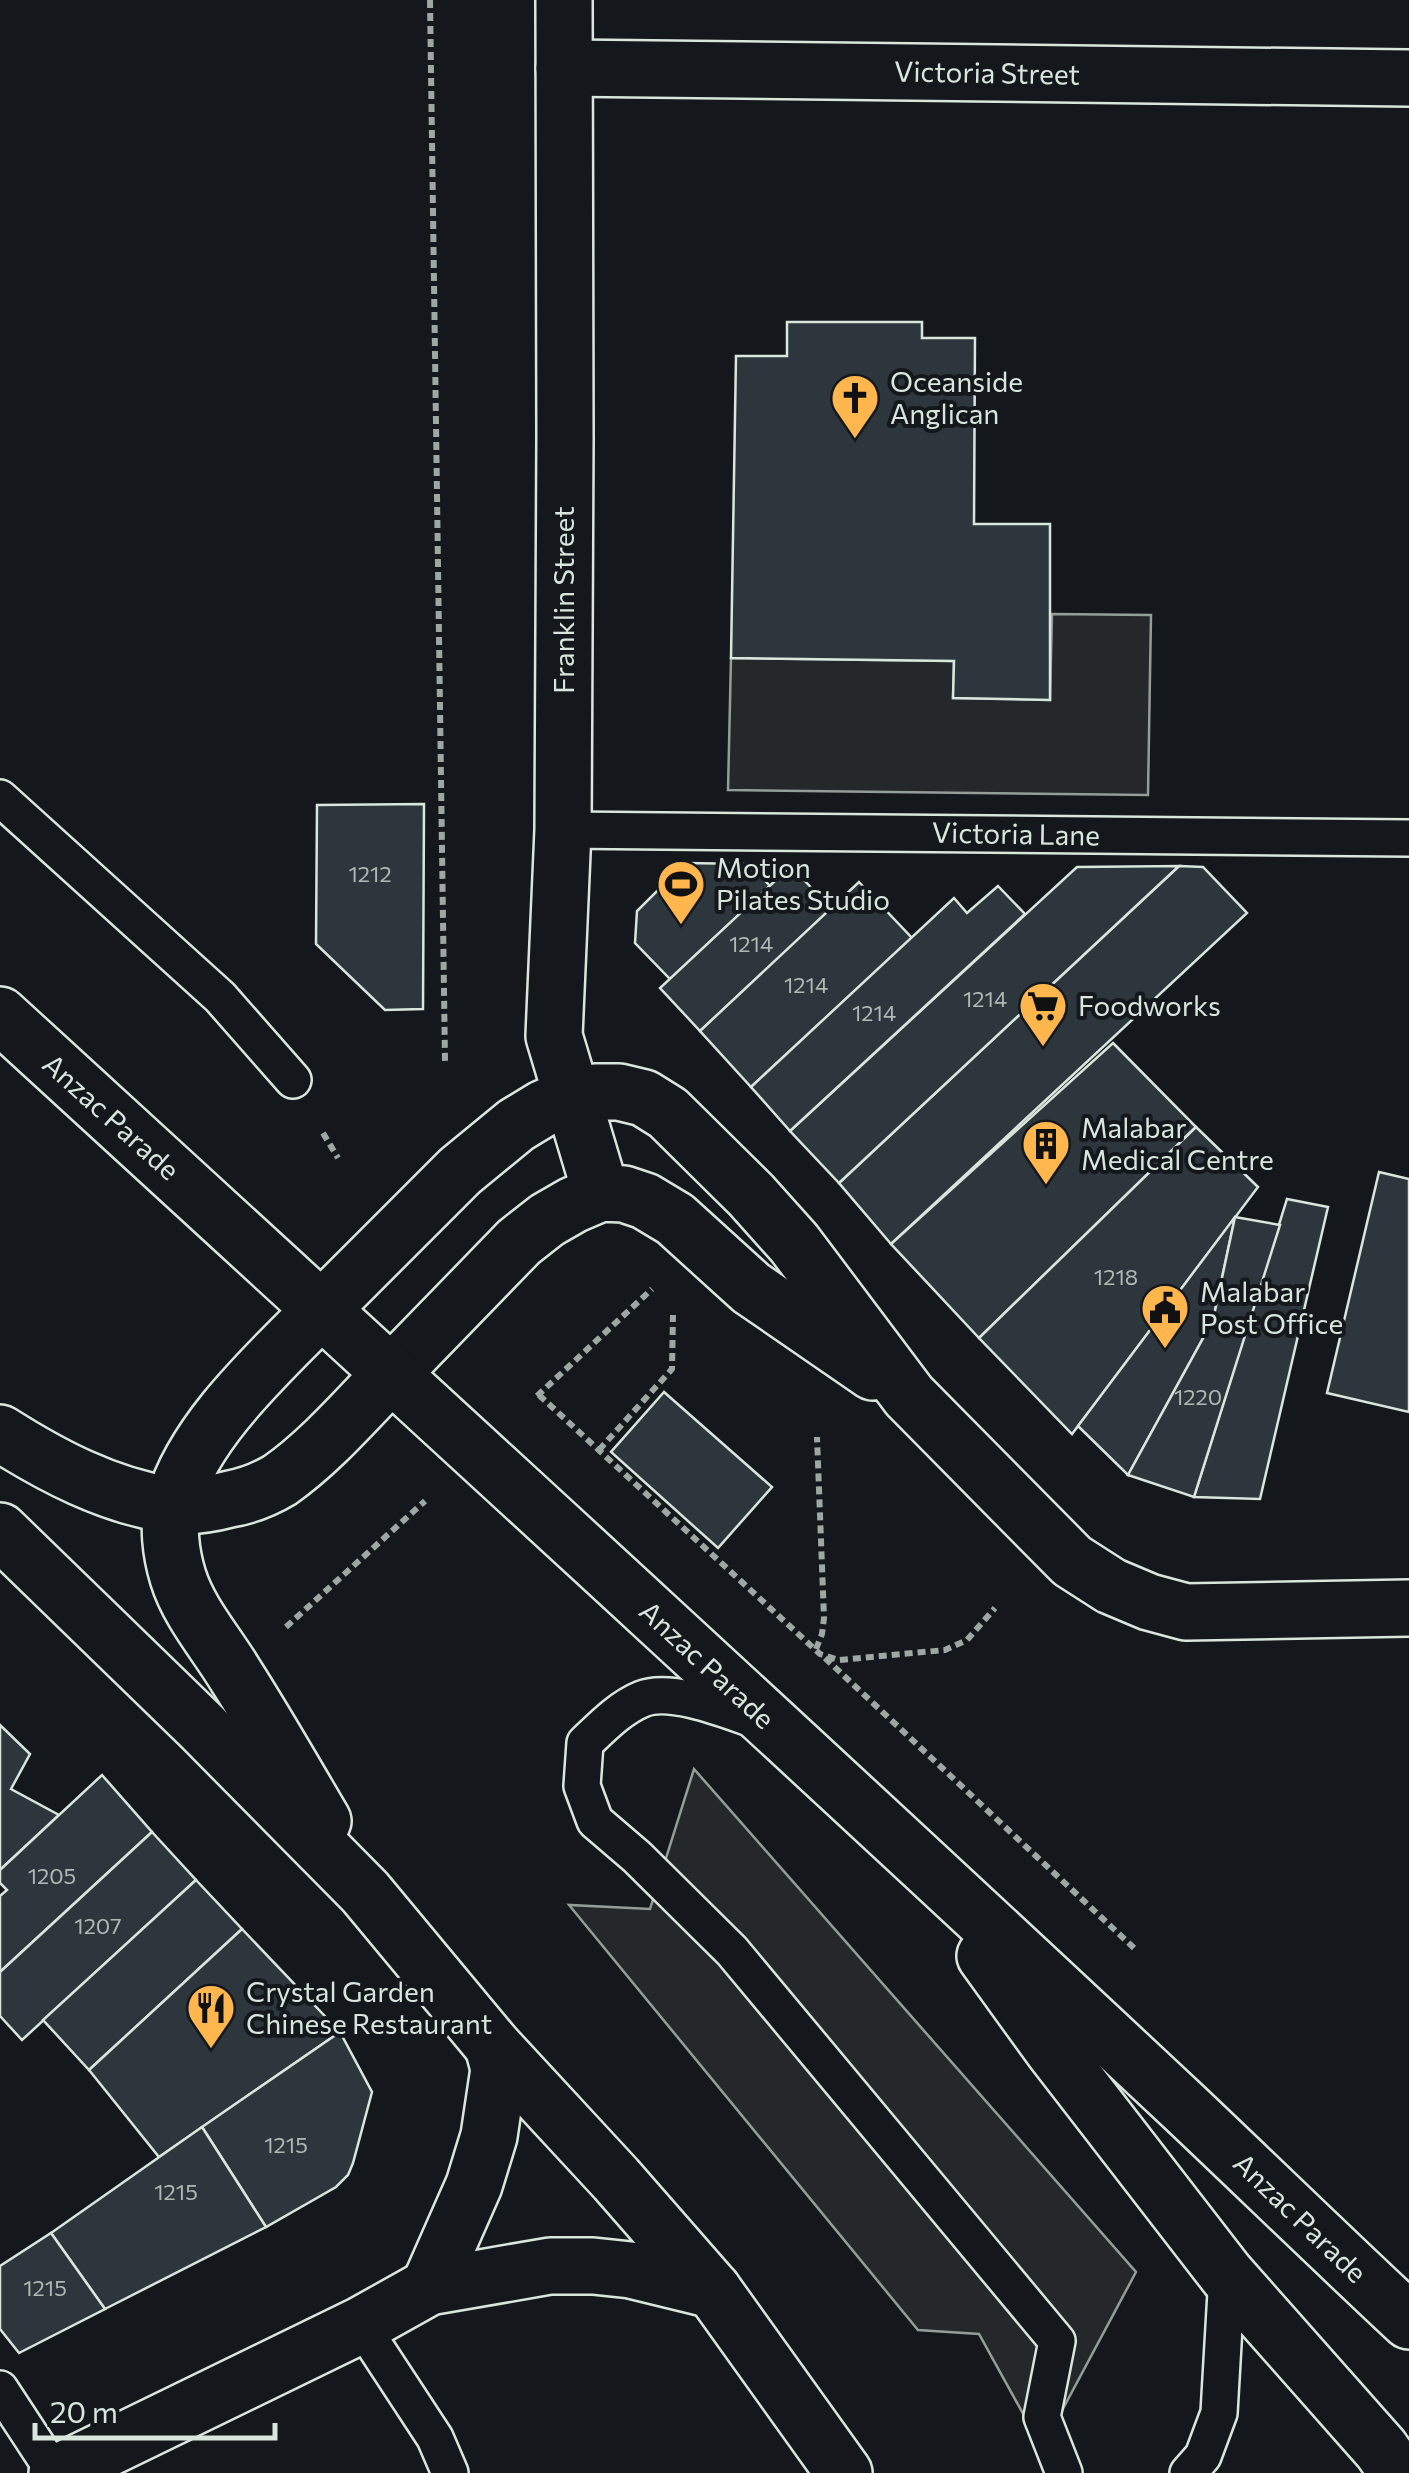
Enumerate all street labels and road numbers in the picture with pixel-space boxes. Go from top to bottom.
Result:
street label: Victoria Street [894,53,1080,91]
street label: Franklin Street [546,506,580,694]
street label: Victoria Lane [932,815,1100,851]
street label: Anzac Parade [36,1046,187,1186]
street label: Anzac Parade [633,1593,782,1735]
street label: Anzac Parade [1227,2145,1374,2289]

